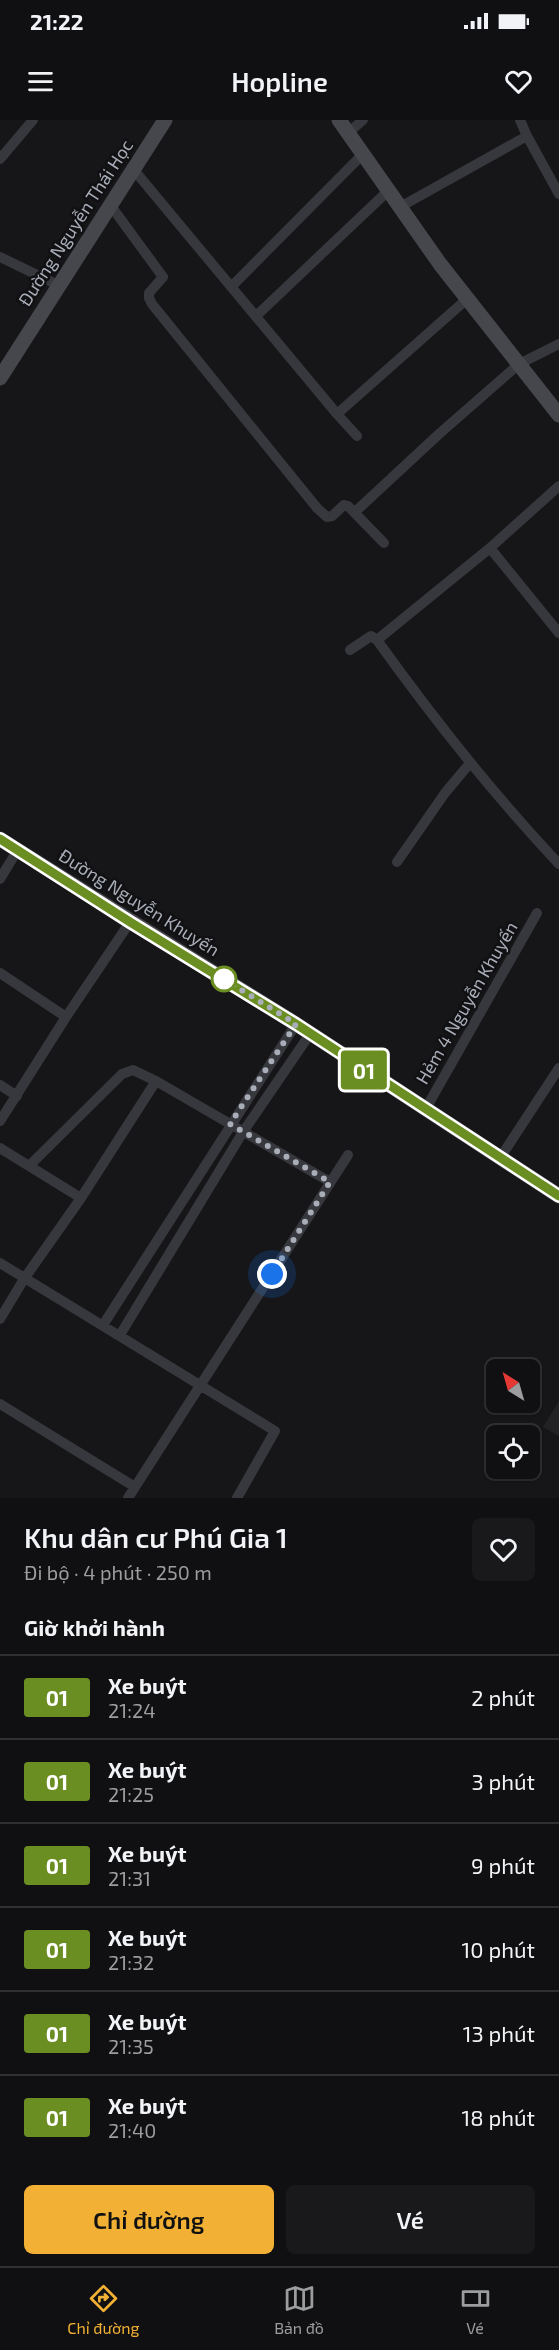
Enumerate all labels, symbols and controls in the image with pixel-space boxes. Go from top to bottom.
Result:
text: 21:22 [30,8,84,34]
icon: menu [24,65,57,98]
text: Hopline [231,65,328,97]
icon: heart [502,65,535,98]
street label: Đường Nguyễn Thái Học [13,135,137,310]
street label: Đường Nguyễn Khuyến [55,844,224,961]
street label: Hẻm 4 Nguyễn Khuyến [411,917,522,1088]
unlabelled marker [211,966,237,992]
line badge: 01 [337,1050,391,1090]
text: 01 [353,1058,375,1083]
your location [257,1259,287,1289]
north arrow [486,1359,540,1413]
map controls [486,1359,540,1479]
button: locate [486,1425,540,1479]
button: heart [472,1518,535,1581]
text: Khu dân cư Phú Gia 1 [24,1520,288,1554]
text: Đi bộ · 4 phút · 250 m [24,1560,212,1584]
text: Giờ khởi hành [24,1614,165,1640]
text: Xe buýt [108,1672,187,1698]
text: 2 phút [471,1684,535,1710]
text: 01 [46,1685,68,1710]
text: 21:24 [108,1698,155,1722]
text: Xe buýt [108,1756,187,1782]
text: 3 phút [471,1768,535,1794]
text: 01 [46,1769,68,1794]
text: 21:25 [108,1782,154,1806]
text: Xe buýt [108,1840,187,1866]
text: 9 phút [471,1852,535,1878]
text: 01 [46,1853,68,1878]
text: 21:31 [108,1866,151,1890]
text: Xe buýt [108,1924,187,1950]
text: 10 phút [462,1936,535,1962]
text: 01 [46,1937,68,1962]
text: 21:32 [108,1950,154,1974]
text: Xe buýt [108,2008,187,2034]
text: 13 phút [463,2020,535,2046]
text: 01 [46,2021,68,2046]
text: 21:35 [108,2034,154,2058]
text: Xe buýt [108,2092,187,2118]
text: 18 phút [462,2104,535,2130]
text: 01 [46,2105,68,2130]
text: 21:40 [108,2118,156,2142]
button: Chỉ đường [24,2185,274,2254]
button: Vé [286,2185,535,2254]
tab: Chỉ đường [67,2282,139,2337]
tab: Bản đồ [274,2282,324,2337]
tab: Vé [459,2282,492,2337]

